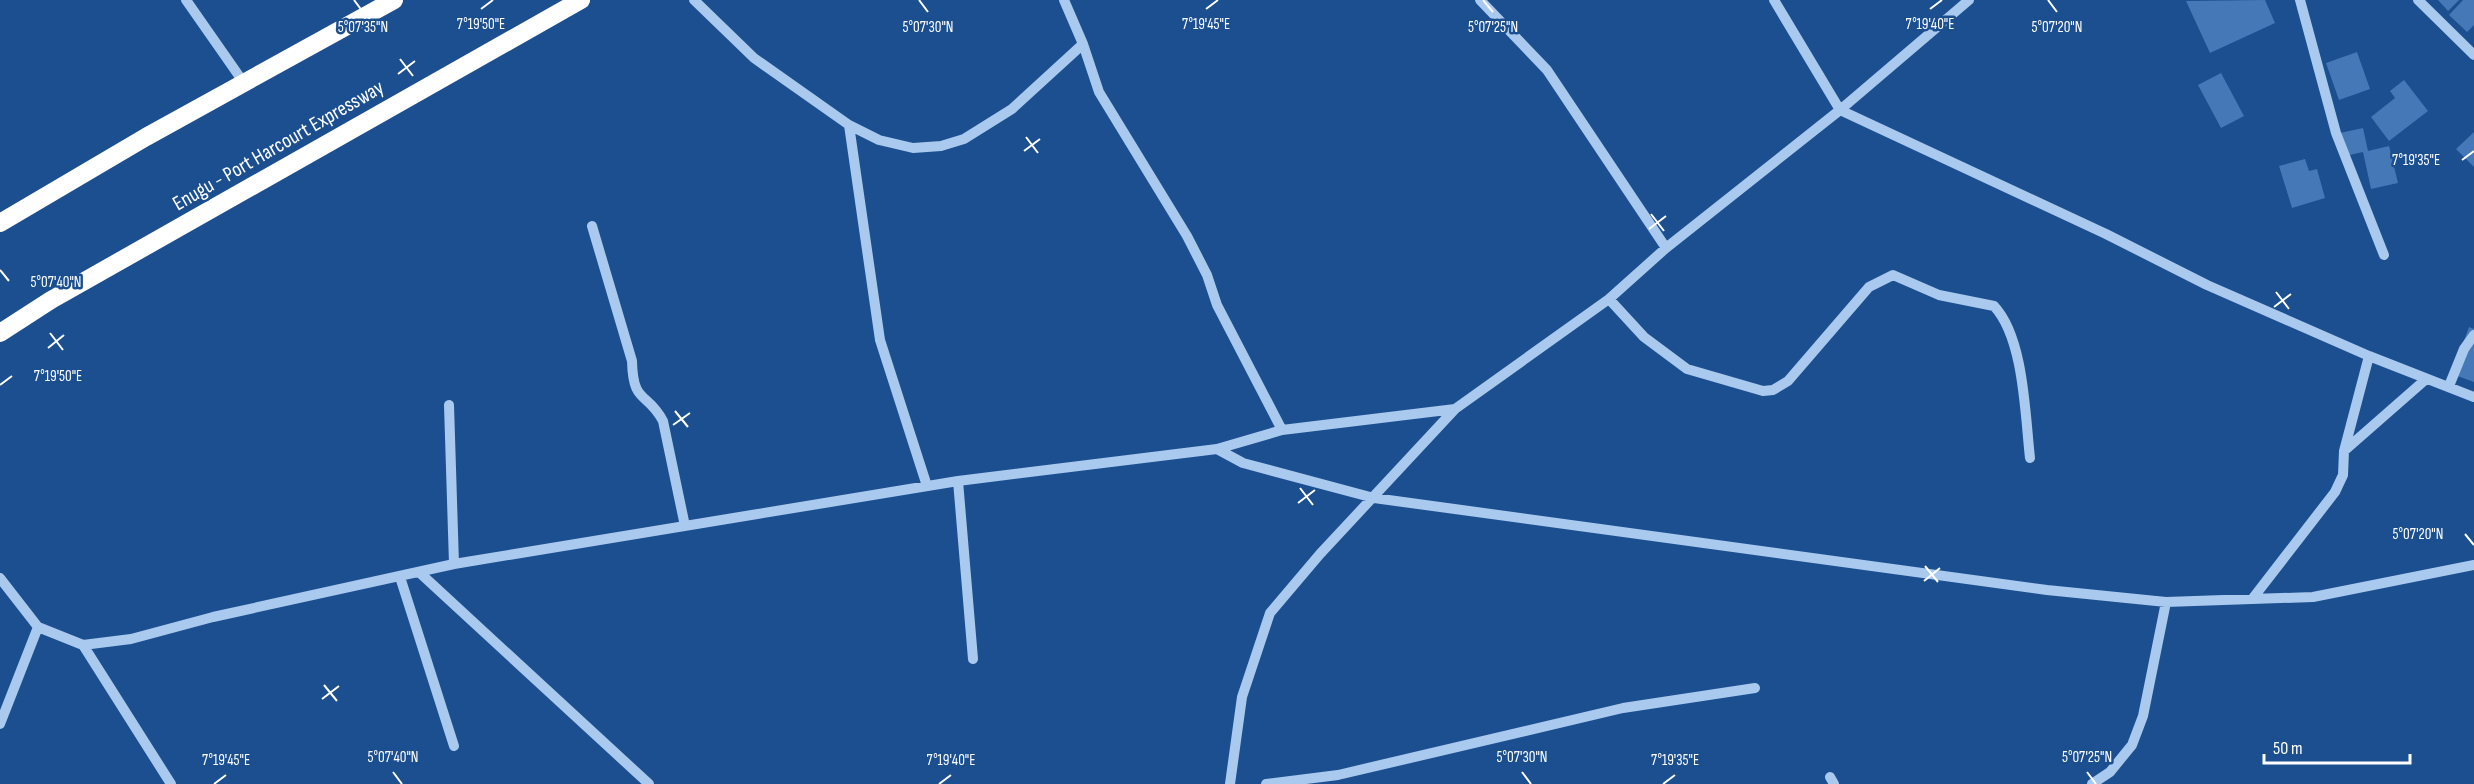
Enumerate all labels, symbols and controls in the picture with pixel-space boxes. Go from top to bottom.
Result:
text: 7°19'50"E [457,15,505,34]
text: 7°19'45"E [1182,15,1230,34]
text: 7°19'40"E [1906,15,1954,34]
text: 5°07'35"N [338,18,388,37]
text: 5°07'30"N [903,18,953,37]
text: 5°07'25"N [1468,18,1518,37]
text: 5°07'20"N [2032,18,2082,37]
street label: Enugu - Port Harcourt Expressway [168,75,388,216]
text: 7°19'35"E [2392,151,2440,170]
text: 5°07'40"N [31,273,81,292]
text: 7°19'50"E [34,367,82,386]
text: 5°07'20"N [2393,525,2443,544]
scale bar [2264,727,2410,765]
text: 50 m [2273,738,2303,759]
text: 5°07'40"N [368,748,418,767]
text: 5°07'30"N [1497,748,1547,767]
text: 5°07'25"N [2062,748,2112,767]
text: 7°19'45"E [202,751,250,770]
text: 7°19'40"E [927,751,975,770]
text: 7°19'35"E [1651,751,1699,770]

